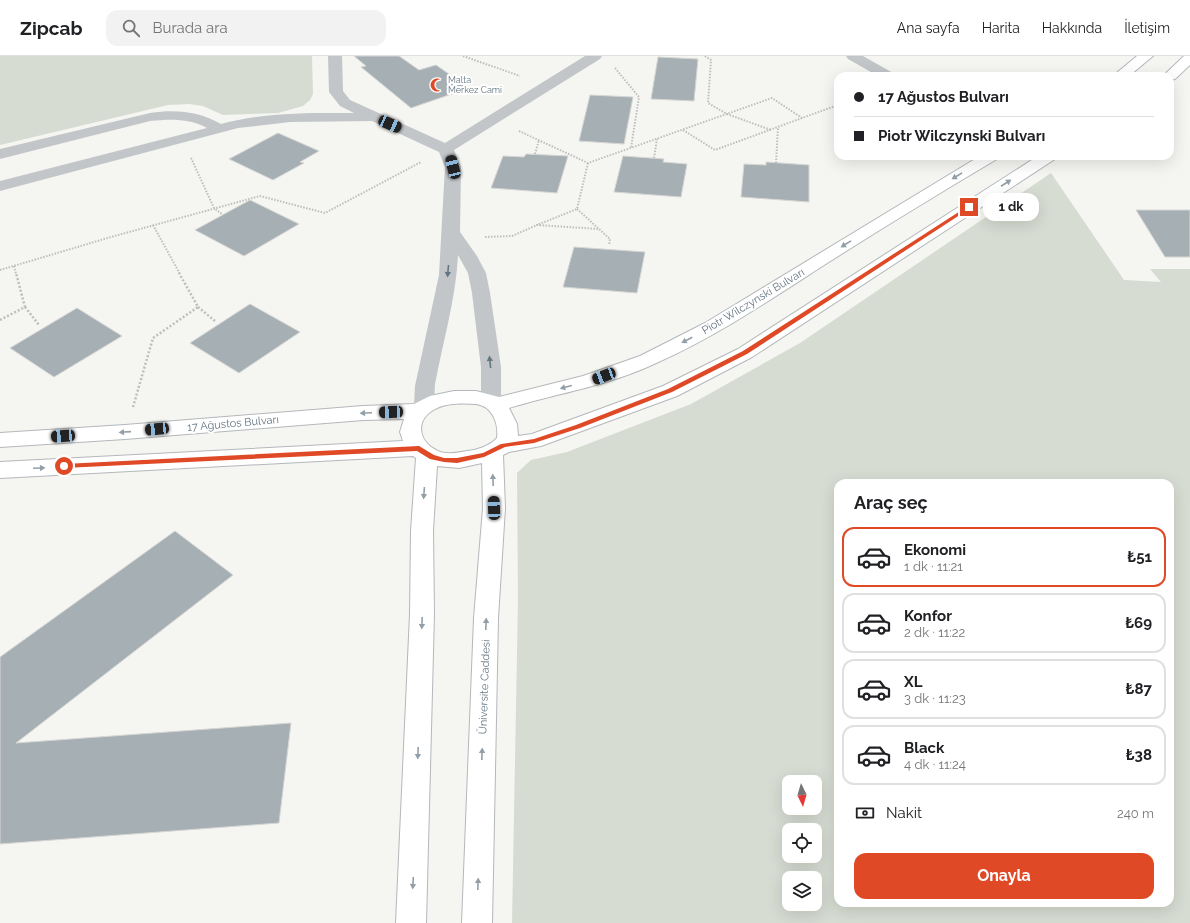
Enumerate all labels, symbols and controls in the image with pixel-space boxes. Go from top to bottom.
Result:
search box [106,10,386,46]
text: Zipcab [20,17,82,39]
icon: search [120,17,142,39]
text: Burada ara [152,19,228,37]
text: Ana sayfa [897,20,960,36]
text: Harita [982,20,1020,36]
text: Hakkında [1042,20,1102,36]
text: İletişim [1124,20,1170,36]
place label: Malta Merkez Cami [448,75,502,95]
mosque icon: Malta Merkez Cami [429,77,445,93]
text: 17 Ağustos Bulvarı [878,88,1009,106]
car [377,114,403,134]
text: Piotr Wilczynski Bulvarı [878,127,1045,145]
car [444,154,462,180]
one-way arrow [951,172,963,179]
one-way arrow [1000,179,1011,187]
callout: 1 dk [983,193,1039,221]
route end [960,198,978,216]
text: 1 dk [998,199,1024,214]
one-way arrow [840,240,852,247]
one-way arrow [445,265,452,277]
street label: Piotr Wilczynski Bulvarı [700,266,807,337]
one-way arrow [682,337,693,344]
one-way arrow [487,356,493,368]
car [591,366,617,386]
one-way arrow [560,385,573,391]
car [379,406,403,418]
one-way arrow [360,409,372,416]
street label: 17 Ağustos Bulvarı [187,413,279,434]
car [145,422,169,436]
one-way arrow [119,428,131,435]
car [51,429,75,443]
route start [55,457,73,475]
one-way arrow [33,464,45,471]
one-way arrow [490,473,496,486]
one-way arrow [421,487,428,499]
text: Araç seç [854,492,928,513]
car [488,496,500,520]
icon: car [856,539,892,575]
text: Ekonomi [904,541,966,559]
text: ₺51 [1127,548,1152,566]
text: 1 dk · 11:21 [904,559,963,574]
icon: car [856,605,892,641]
text: Konfor [904,607,952,625]
text: ₺69 [1125,614,1152,632]
one-way arrow [418,617,425,629]
one-way arrow [483,617,489,630]
text: 2 dk · 11:22 [904,625,965,640]
street label: Üniversite Caddesi [476,639,493,735]
icon: car [856,671,892,707]
text: XL [904,673,922,691]
text: ₺87 [1126,680,1152,698]
text: 3 dk · 11:23 [904,691,966,706]
icon: car [856,737,892,773]
text: Black [904,739,944,757]
text: ₺38 [1126,746,1152,764]
one-way arrow [415,747,421,760]
one-way arrow [479,747,485,760]
text: 4 dk · 11:24 [904,757,966,772]
north arrow [782,775,822,815]
map controls [782,775,822,911]
icon: cash [854,802,876,824]
text: Nakit [886,804,922,822]
text: 240 m [1117,806,1154,821]
button: locate [782,823,822,863]
button: Onayla [854,853,1154,899]
button: layers [782,871,822,911]
one-way arrow [409,877,416,889]
one-way arrow [475,877,481,890]

